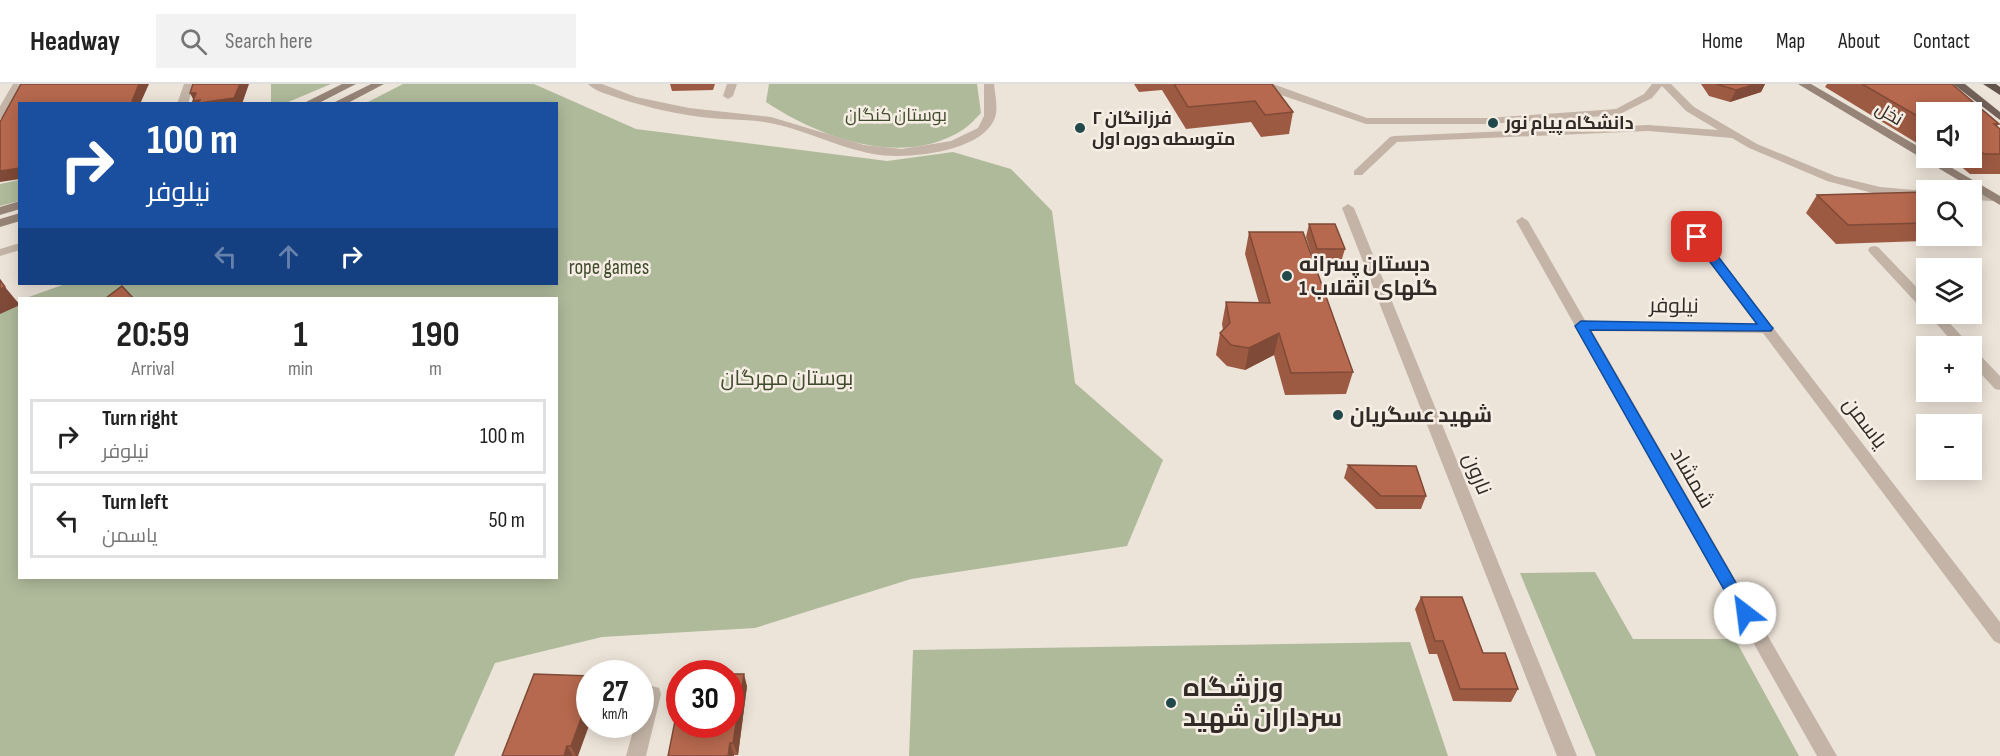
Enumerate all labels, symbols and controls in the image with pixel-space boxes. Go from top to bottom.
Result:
search box [156,14,576,68]
text: Headway [30,25,120,58]
icon: search [177,25,210,58]
text: Search here [225,28,312,55]
text: Home [1702,29,1743,54]
text: Map [1776,29,1805,54]
text: About [1838,29,1880,54]
text: Contact [1913,29,1970,54]
street label: نخل [1872,98,1906,130]
map controls [1916,102,1982,480]
button: sound [1916,102,1982,168]
park label: بوستان کنگان [845,105,947,126]
place label: فرزانگان ۲ متوسطه دوره اول [1092,108,1235,150]
place label: دانشگاه پیام نور [1504,113,1634,135]
text: 100 m [147,115,238,166]
marker: دانشگاه پیام نور [1486,116,1500,130]
marker: فرزانگان ۲ متوسطه دوره اول [1073,121,1087,135]
icon: right [48,126,126,204]
text: نیلوفر [147,177,211,209]
button: search [1916,180,1982,246]
pin [1671,211,1722,262]
icon: arrive [1680,220,1713,253]
icon: left [209,240,242,273]
icon: ahead [272,240,305,273]
icon: right [335,240,368,273]
place label: دبستان پسرانه گلهای انقلاب 1 [1299,252,1438,301]
park label: rope games [569,255,649,280]
button: layers [1916,258,1982,324]
marker: دبستان پسرانه گلهای انقلاب 1 [1280,269,1294,283]
street label: نیلوفر [1648,293,1699,319]
text: 20:59 [116,314,190,357]
text: 1 [293,314,308,357]
text: 190 [411,314,460,357]
button: + [1916,336,1982,402]
text: Arrival [131,357,174,381]
text: min [288,357,313,381]
text: m [429,357,442,381]
park label: بوستان مهرگان [721,366,853,391]
street label: یاسمن [1838,392,1893,454]
place label: شهید عسگریان [1350,403,1492,428]
text: Turn right [102,405,178,432]
marker: شهید عسگریان [1331,408,1345,422]
button: − [1916,414,1982,480]
icon: right [51,420,84,453]
text: 100 m [480,423,525,450]
text: نیلوفر [102,440,149,464]
street label: شمشاد [1665,443,1719,513]
street label: نارون [1457,449,1497,499]
text: Turn left [102,489,168,516]
icon: left [51,504,84,537]
text: 50 m [489,507,525,534]
text: یاسمن [102,524,157,548]
position arrow [1713,581,1777,645]
speed limit sign: 30 [666,660,744,738]
place label: ورزشگاه سرداران شهید [1183,673,1342,734]
text: 27 [602,674,628,710]
marker: ورزشگاه سرداران شهید [1164,696,1178,710]
text: km/h [602,705,628,724]

